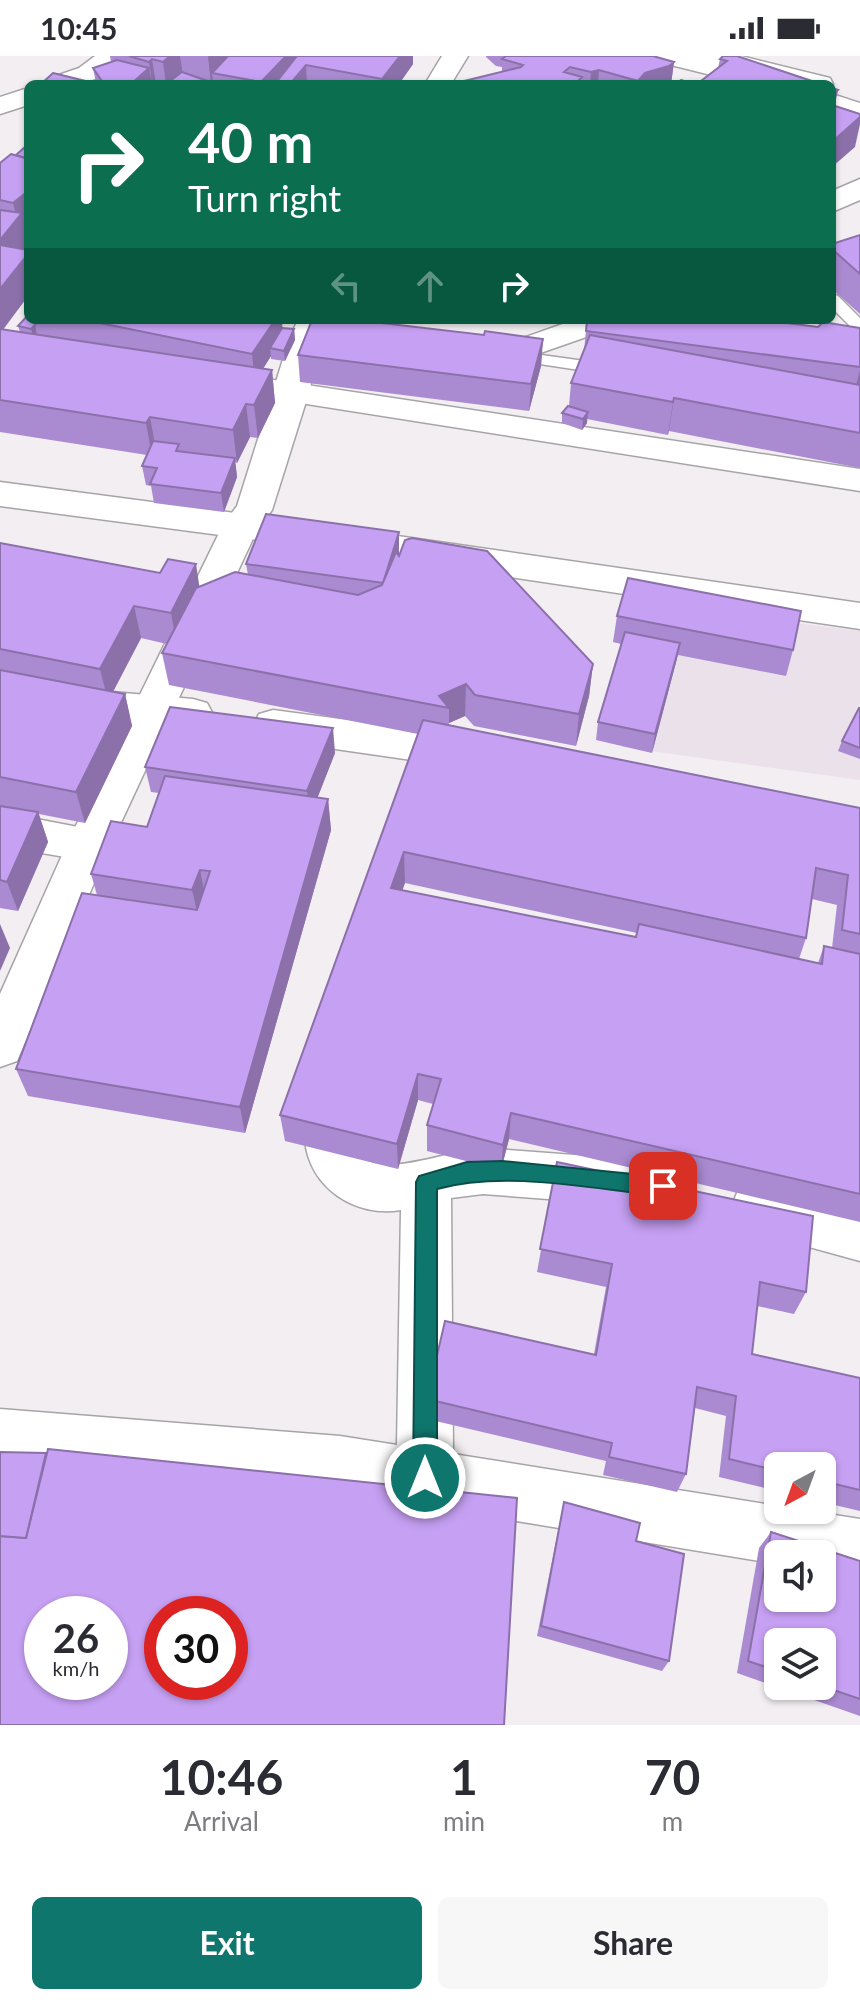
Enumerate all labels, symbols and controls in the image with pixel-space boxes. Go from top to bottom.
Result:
text: 10:45 [40,10,117,46]
text: 40 m [188,108,313,175]
icon: right [56,112,160,216]
text: Turn right [188,176,341,220]
icon: left [324,264,368,308]
icon: ahead [408,264,452,308]
icon: right [492,264,536,308]
pin [629,1152,697,1220]
icon: arrive [641,1164,685,1208]
position arrow [383,1436,467,1520]
north arrow [764,1452,836,1524]
map controls [764,1452,836,1700]
button: sound [764,1540,836,1612]
speed limit sign: 30 [144,1596,248,1700]
text: 26 [53,1614,99,1662]
button: layers [764,1628,836,1700]
text: km/h [53,1656,99,1680]
text: 10:46 [160,1748,283,1805]
text: 1 [450,1748,478,1805]
text: 70 [645,1748,700,1805]
text: Arrival [184,1805,259,1837]
text: min [443,1805,485,1837]
text: m [662,1805,683,1837]
button: Exit [32,1897,422,1989]
button: Share [438,1897,828,1989]

